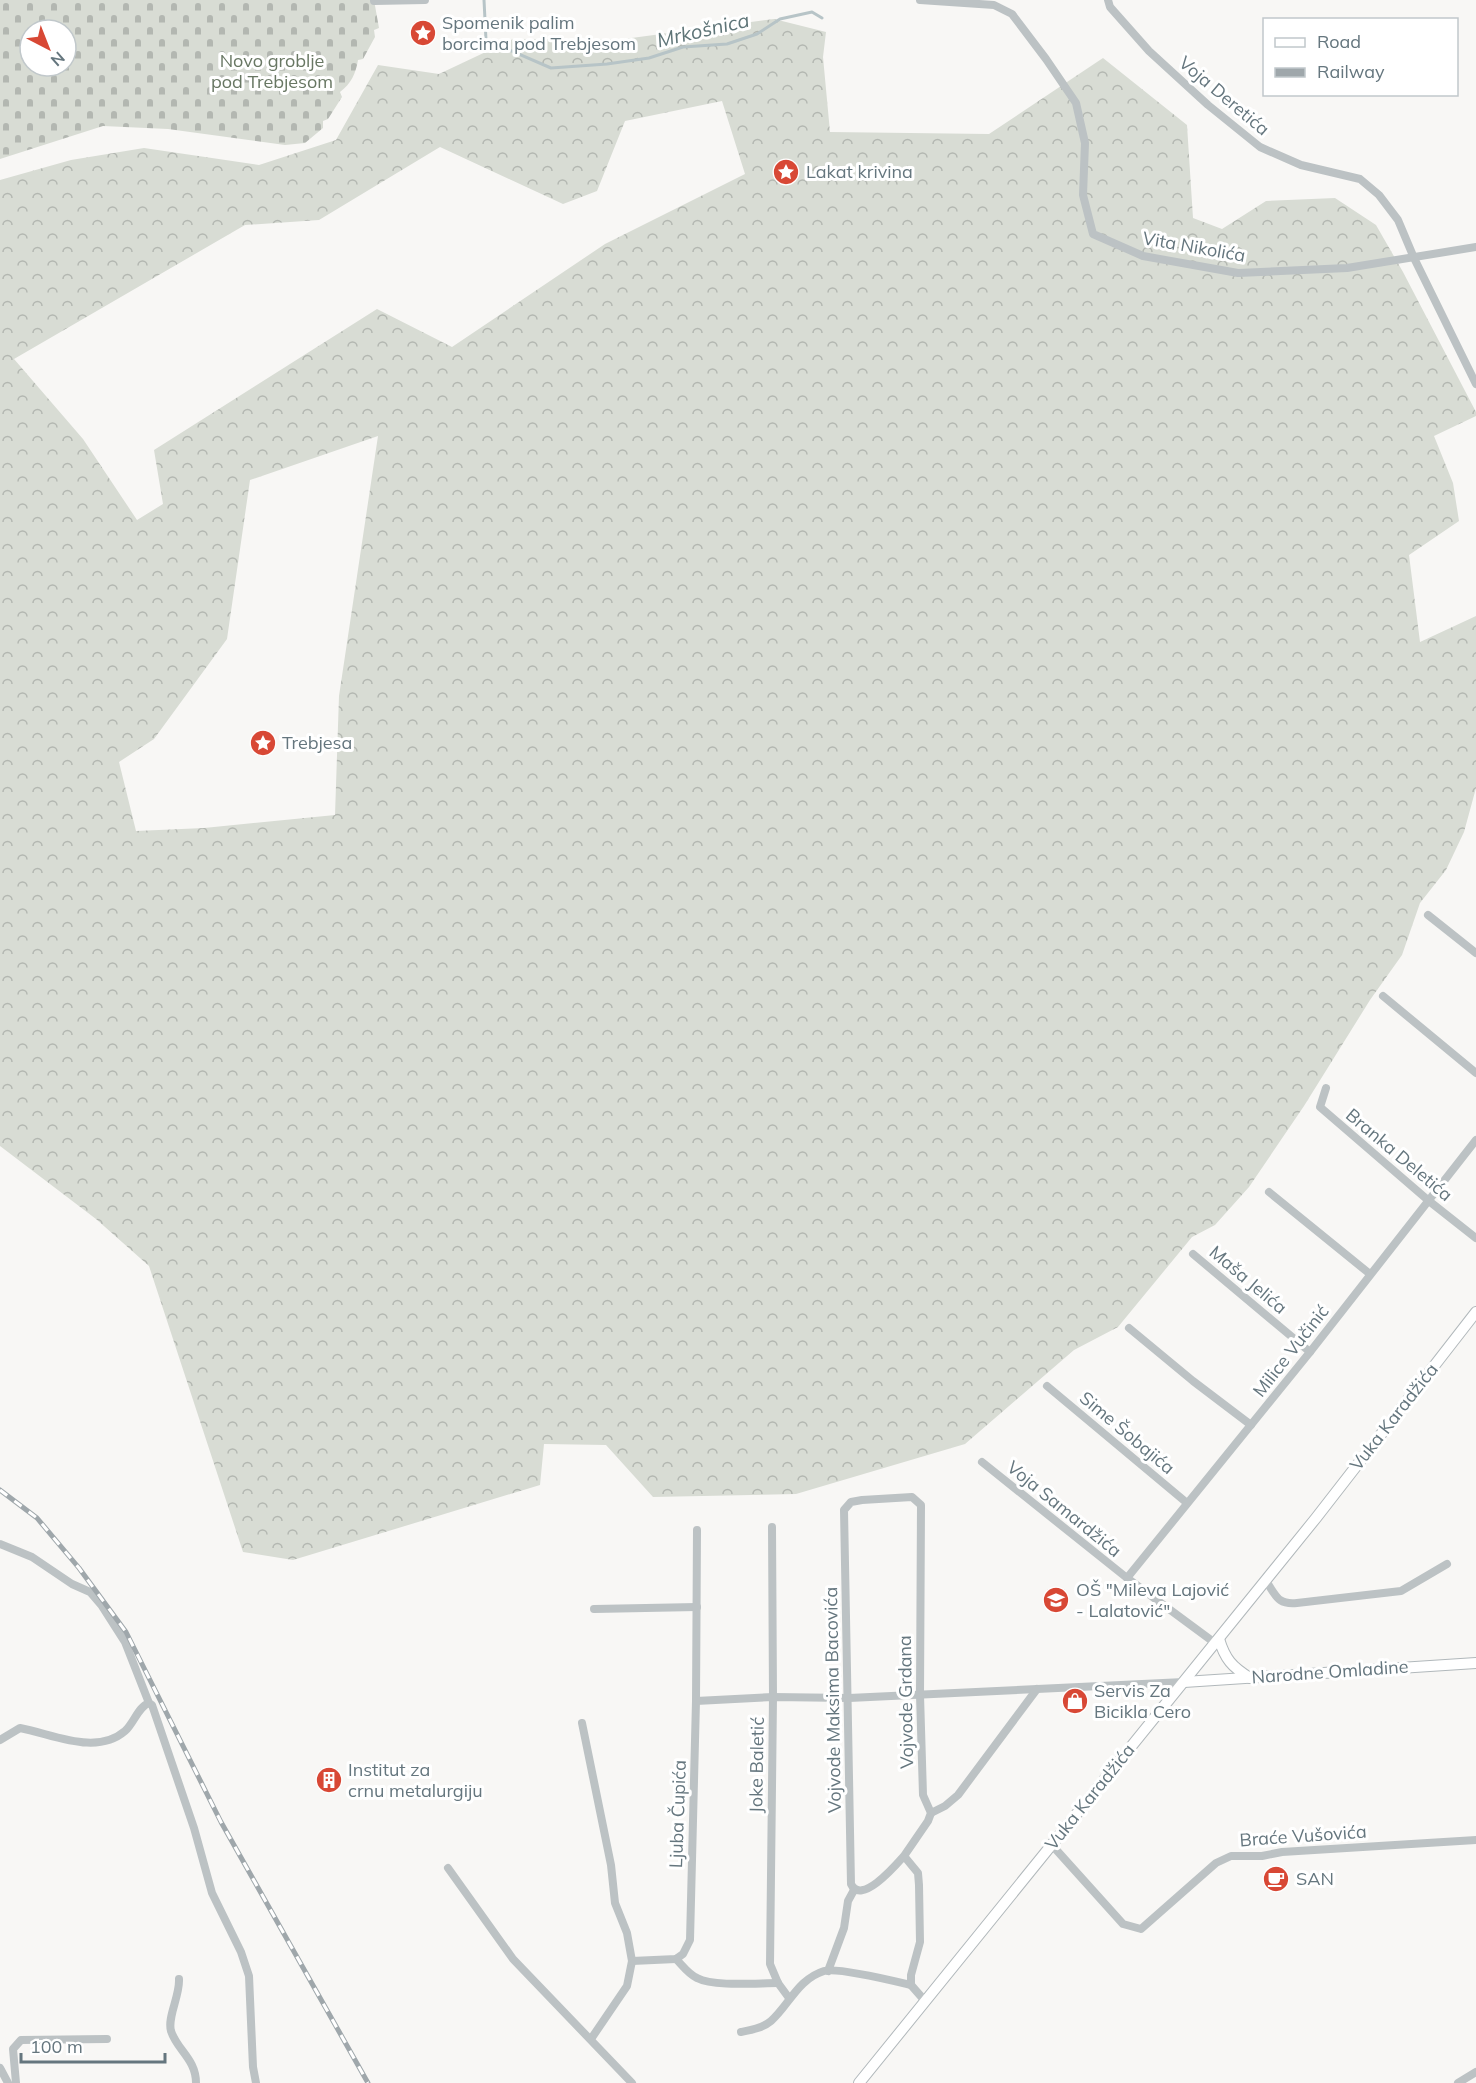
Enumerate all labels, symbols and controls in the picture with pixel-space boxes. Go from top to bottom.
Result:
water label: Mrkošnica [654,7,752,52]
place label: Spomenik palim borcima pod Trebjesom [442,11,636,55]
north arrow [18,18,78,78]
place icon: Spomenik palim borcima pod Trebjesom [408,18,438,48]
legend [1263,18,1458,96]
text: Road [1317,30,1361,53]
text: N [47,48,69,71]
park label: Novo groblje pod Trebjesom [211,49,333,93]
street label: Voja Deretića [1174,51,1274,140]
text: Railway [1317,60,1385,83]
place icon: Lakat krivina [771,157,801,187]
place label: Lakat krivina [806,160,913,183]
street label: Vita Nikolića [1141,226,1247,267]
place icon: Trebjesa [248,728,278,758]
place label: Trebjesa [282,731,352,754]
street label: Branka Deletića [1341,1103,1457,1206]
street label: Maša Jelića [1205,1240,1292,1319]
street label: Milice Vučinić [1248,1300,1334,1401]
street label: Vuka Karadžića [1344,1358,1443,1475]
street label: Sime Šobajića [1075,1386,1180,1479]
street label: Voja Samardžića [1002,1455,1126,1562]
place label: OŠ "Mileva Lajović - Lalatović" [1076,1578,1229,1622]
school or university icon: OŠ "Mileva Lajović - Lalatović" [1041,1585,1071,1615]
street label: Vojvode Maksima Bacovića [819,1587,846,1813]
street label: Vojvode Grdana [893,1635,918,1769]
street label: Narodne Omladine [1251,1655,1409,1688]
place label: Servis Za Bicikla Cero [1094,1679,1191,1723]
shop icon: Servis Za Bicikla Cero [1060,1686,1090,1716]
street label: Joke Baletić [744,1717,769,1813]
street label: Vuka Karadžića [1040,1739,1140,1855]
place label: Institut za crnu metalurgiju [348,1758,483,1802]
street label: Ljuba Čupića [664,1760,691,1868]
building icon: Institut za crnu metalurgiju [314,1765,344,1795]
street label: Braće Vušovića [1239,1820,1367,1851]
cafe icon: SAN [1261,1864,1291,1894]
place label: SAN [1296,1867,1334,1890]
scale bar [21,2026,165,2064]
text: 100 m [30,2035,83,2058]

